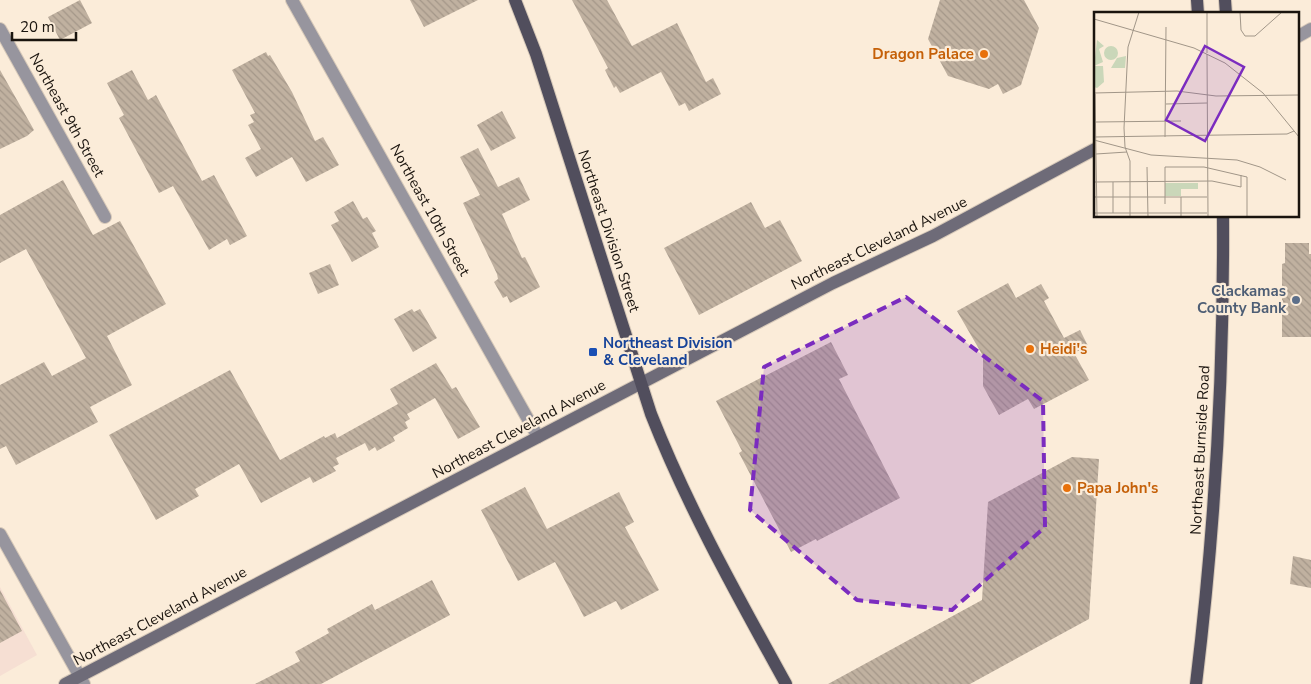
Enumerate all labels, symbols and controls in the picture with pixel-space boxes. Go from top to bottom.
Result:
scale bar [12,10,76,42]
inset map [1094,12,1298,218]
text: 20 m [20,17,55,37]
place label: Dragon Palace [872,44,974,64]
marker: Dragon Palace [978,48,990,60]
street label: Northeast 9th Street [25,49,110,181]
street label: Northeast 10th Street [385,141,475,280]
street label: Northeast Division Street [573,147,645,315]
street label: Northeast Cleveland Avenue [788,192,970,294]
place label: Clackamas County Bank [1197,281,1287,318]
marker: Clackamas County Bank [1290,294,1302,306]
place label: Northeast Division & Cleveland [603,333,733,370]
place label: Heidi's [1040,339,1087,359]
marker: Heidi's [1024,343,1036,355]
marker: Northeast Division & Cleveland [587,346,599,358]
street label: Northeast Burnside Road [1186,365,1214,535]
street label: Northeast Cleveland Avenue [429,375,609,483]
place label: Papa John's [1077,478,1158,498]
marker: Papa John's [1061,482,1073,494]
street label: Northeast Cleveland Avenue [70,562,250,670]

